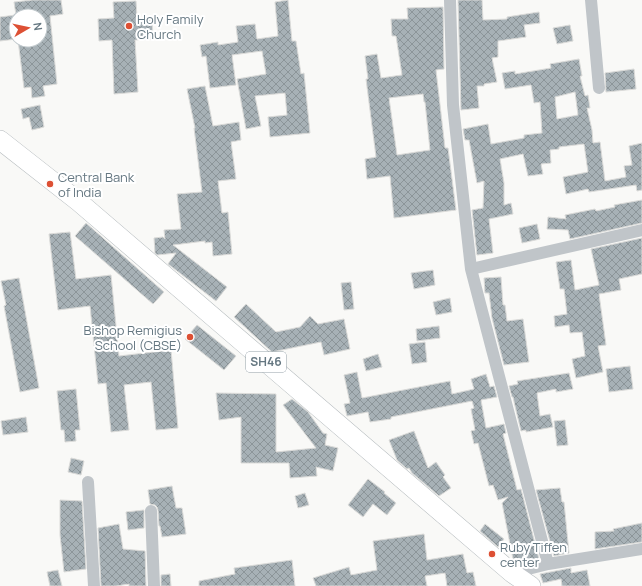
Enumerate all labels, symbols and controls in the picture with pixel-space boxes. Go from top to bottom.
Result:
north arrow [8,8,48,48]
place label: Holy Family Church [137,10,204,43]
text: N [30,21,46,32]
marker: Holy Family Church [124,21,134,31]
place label: Central Bank of India [58,168,135,201]
marker: Central Bank of India [45,179,55,189]
place label: Bishop Remigius School (CBSE) [84,321,182,354]
marker: Bishop Remigius School (CBSE) [185,332,195,342]
road number: SH46 [246,352,286,372]
place label: Ruby Tiffen center [500,538,567,571]
marker: Ruby Tiffen center [487,549,497,559]

